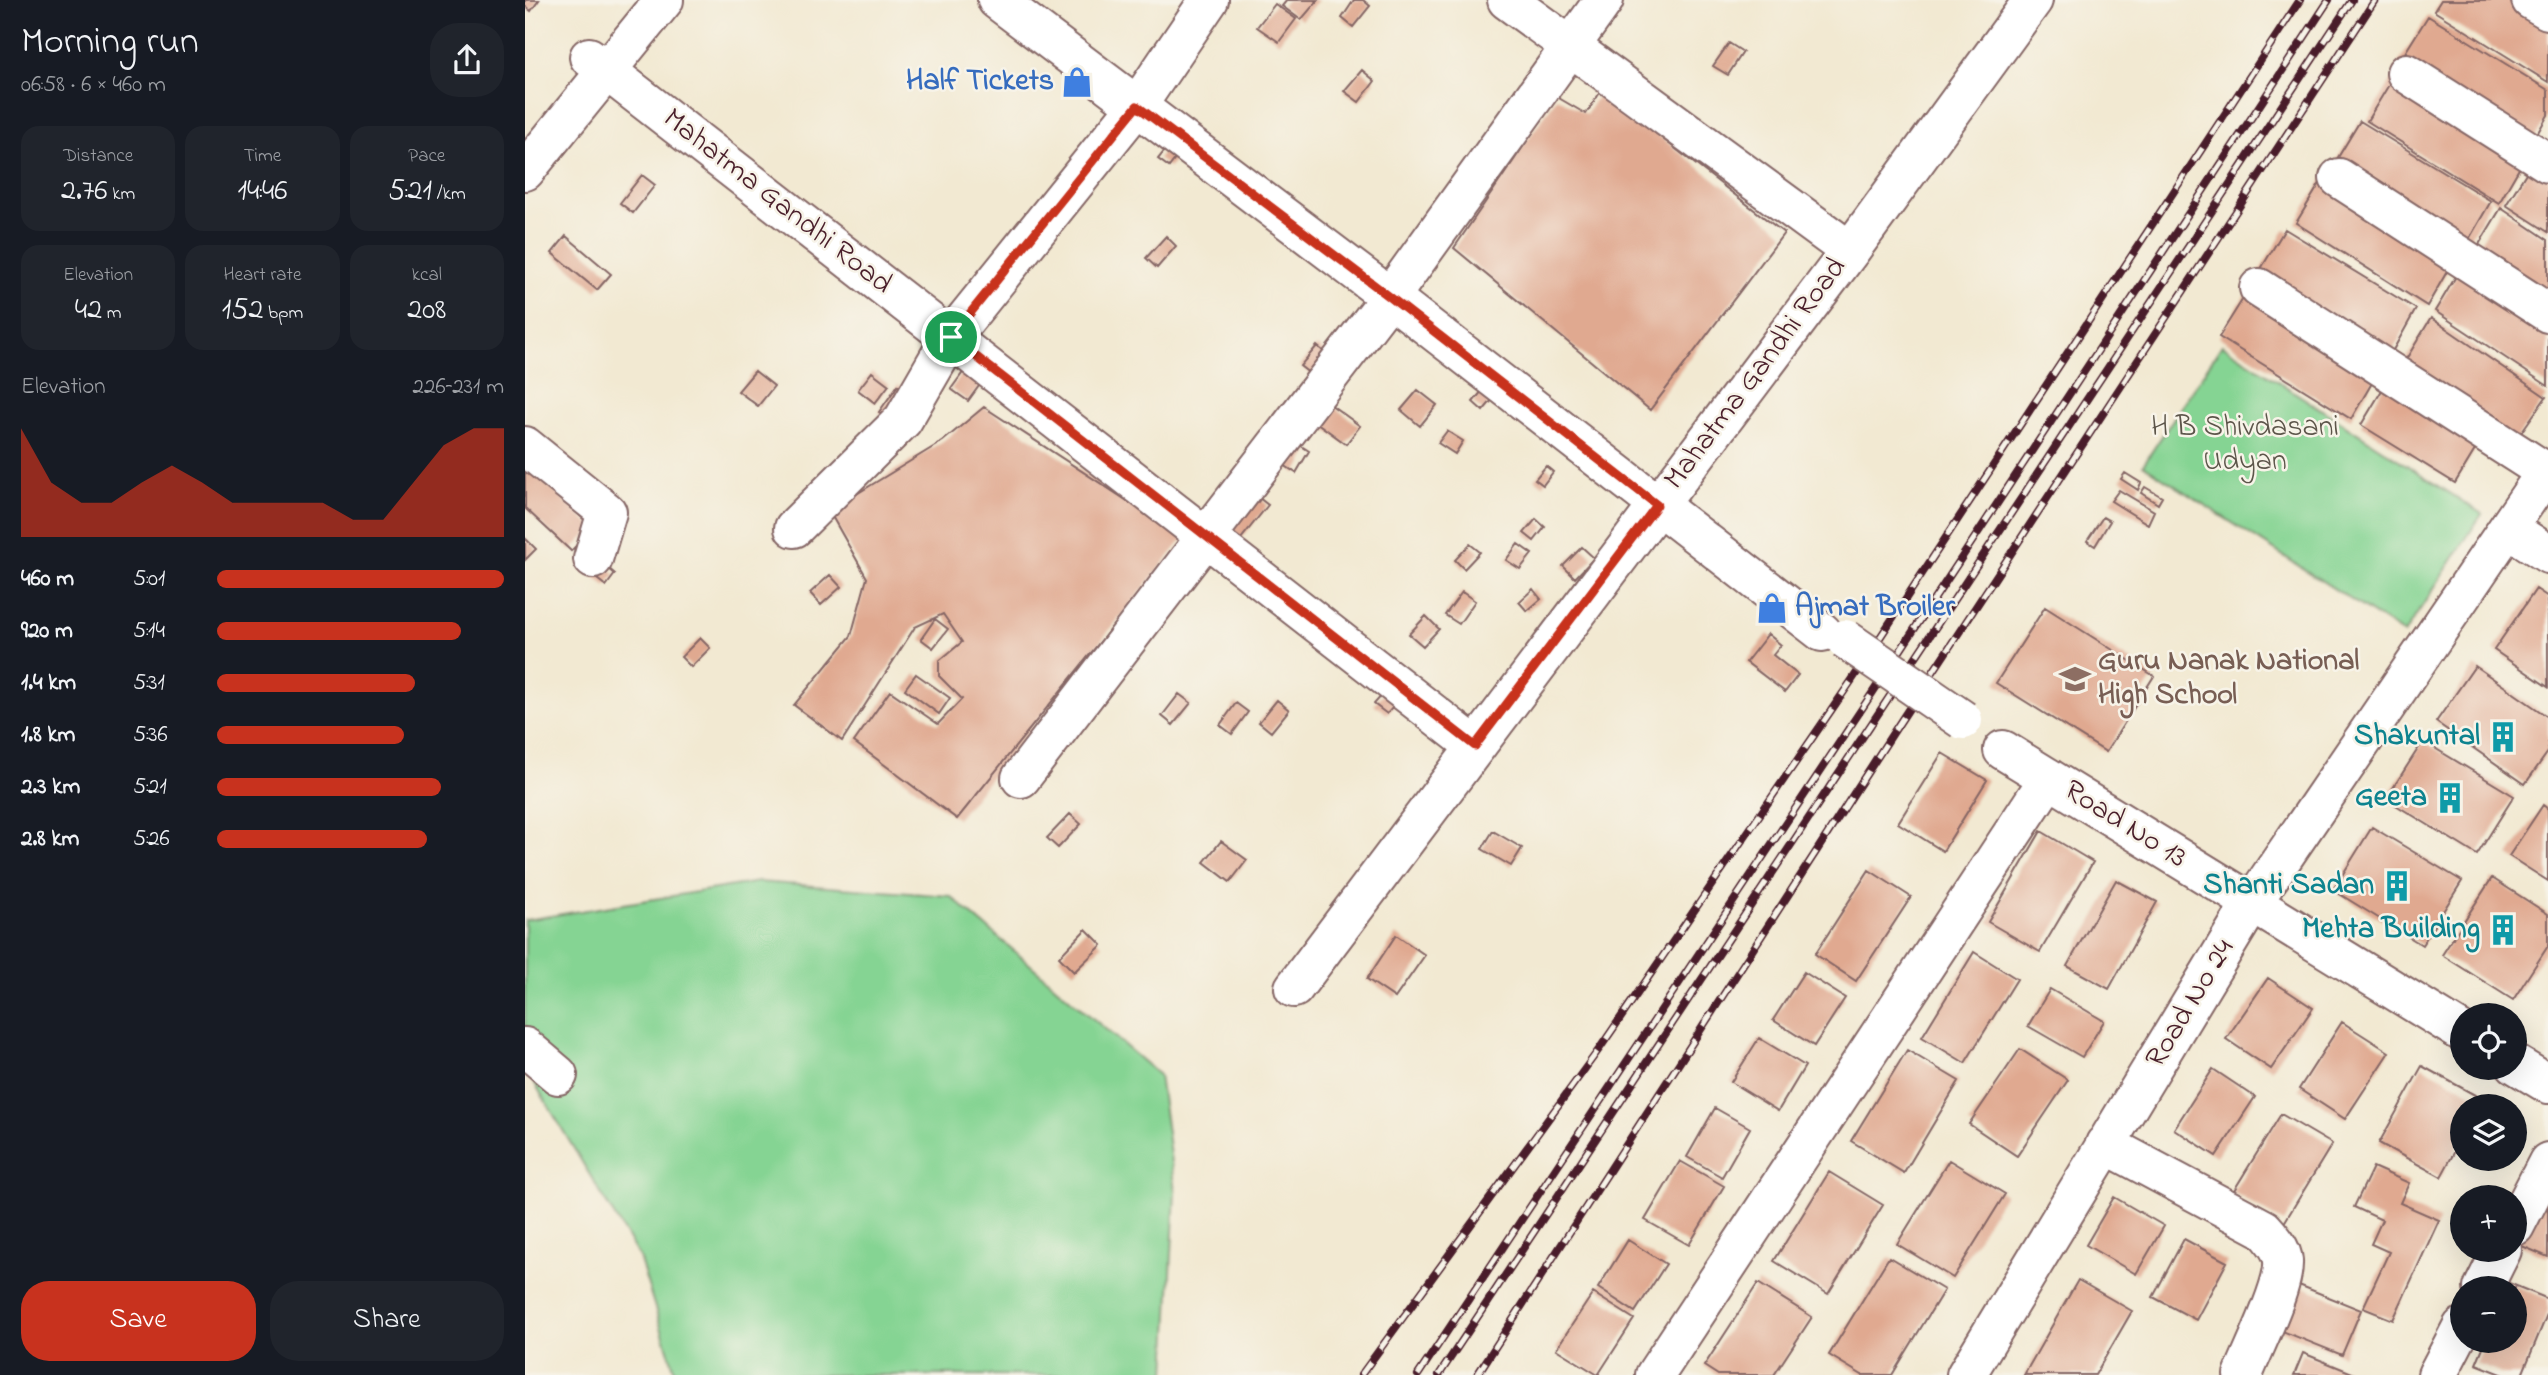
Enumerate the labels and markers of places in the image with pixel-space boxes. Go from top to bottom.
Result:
place label: Half Tickets [906,60,1054,104]
shop icon: Half Tickets [1060,65,1094,99]
pin [921,307,981,367]
place label: Ajmat Broiler [1795,586,1956,630]
shop icon: Ajmat Broiler [1755,591,1789,625]
place label: Guru Nanak National High School [2098,640,2359,719]
school or university icon: Guru Nanak National High School [2058,662,2092,696]
place label: Shakuntal [2354,715,2480,759]
building icon: Shakuntal [2486,720,2520,754]
place label: Geeta [2355,776,2427,820]
building icon: Geeta [2433,781,2467,815]
place label: Shanti Sadan [2203,864,2374,908]
building icon: Shanti Sadan [2380,869,2414,903]
place label: Mehta Building [2302,908,2480,953]
building icon: Mehta Building [2486,913,2520,947]

